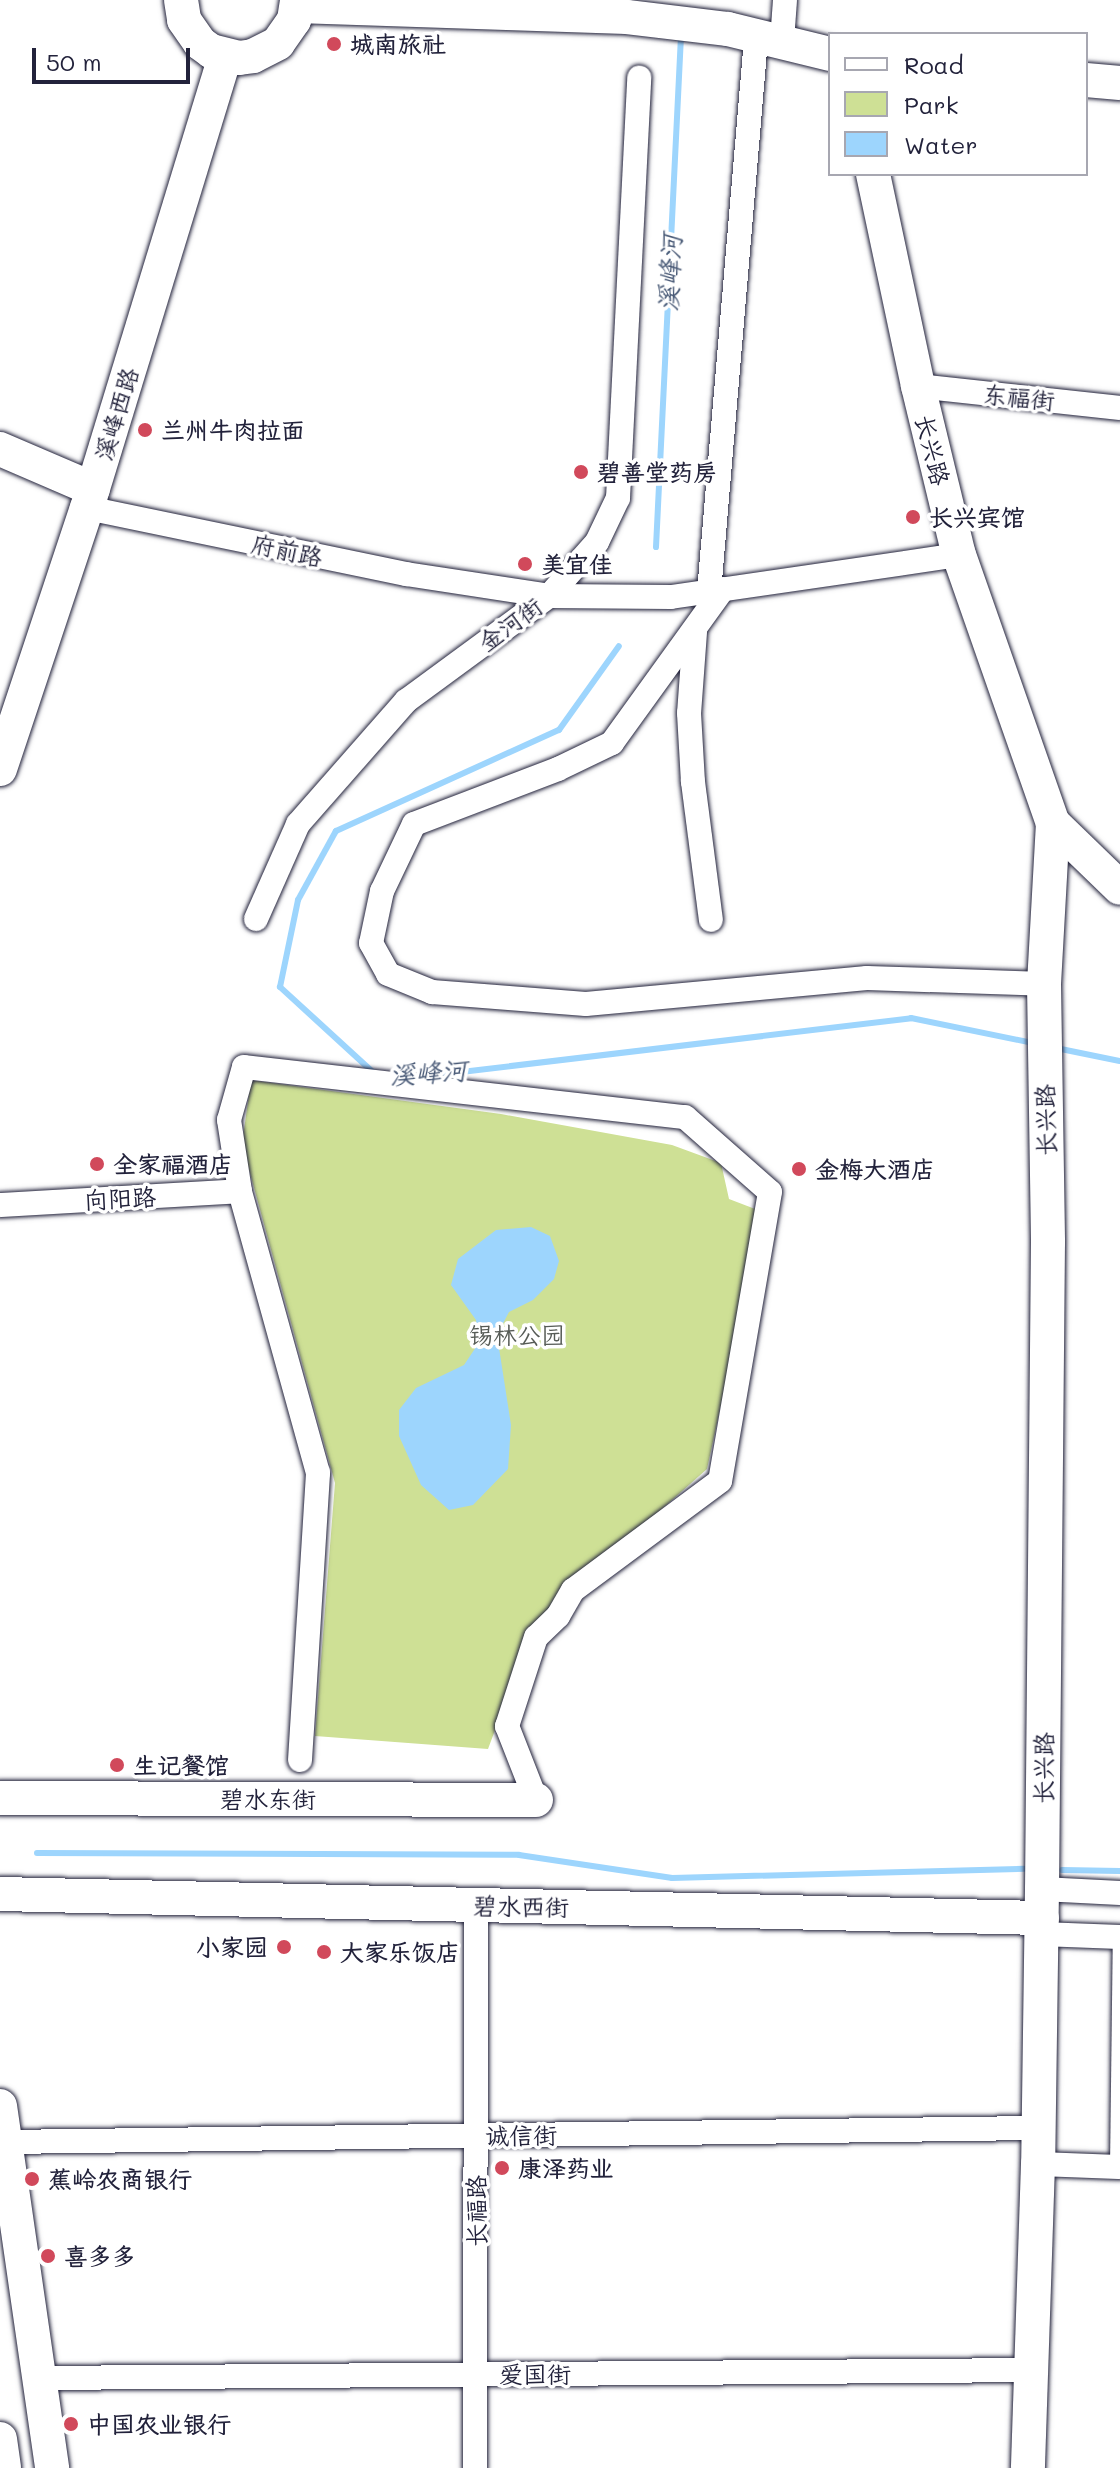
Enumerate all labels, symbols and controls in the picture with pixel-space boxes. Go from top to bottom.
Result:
place label: 城南旅社 [350,30,446,58]
scale bar [36,32,194,82]
legend [828,32,1088,176]
marker: 城南旅社 [325,35,343,53]
text: 50 m [46,46,102,77]
text: Road [904,49,964,80]
text: Park [904,89,958,120]
text: Water [904,129,978,160]
water label: 溪峰河 [652,233,688,313]
street label: 溪峰西路 [88,364,144,464]
street label: 东福街 [982,379,1056,415]
street label: 长兴路 [910,412,956,488]
place label: 兰州牛肉拉面 [161,416,305,444]
marker: 兰州牛肉拉面 [136,421,154,439]
place label: 碧善堂药房 [597,458,717,486]
marker: 碧善堂药房 [572,463,590,481]
place label: 长兴宾馆 [929,503,1025,531]
marker: 长兴宾馆 [904,508,922,526]
street label: 府前路 [249,528,325,572]
place label: 美宜佳 [541,550,613,578]
marker: 美宜佳 [516,555,534,573]
street label: 金河街 [472,591,548,657]
water label: 溪峰河 [388,1055,468,1091]
street label: 长兴路 [1030,1084,1060,1156]
place label: 全家福酒店 [113,1150,233,1178]
marker: 全家福酒店 [88,1155,106,1173]
place label: 金梅大酒店 [815,1155,935,1183]
marker: 金梅大酒店 [790,1160,808,1178]
street label: 向阳路 [83,1182,157,1214]
park label: 锡林公园 [469,1321,565,1349]
street label: 长兴路 [1028,1732,1058,1804]
place label: 生记餐馆 [133,1751,229,1779]
marker: 生记餐馆 [108,1756,126,1774]
street label: 碧水东街 [220,1785,316,1813]
street label: 碧水西街 [473,1891,569,1921]
place label: 小家园 [196,1933,268,1961]
marker: 小家园 [275,1938,293,1956]
place label: 大家乐饭店 [340,1938,460,1966]
marker: 大家乐饭店 [315,1943,333,1961]
street label: 诚信街 [485,2120,557,2150]
place label: 康泽药业 [518,2154,614,2182]
marker: 康泽药业 [493,2159,511,2177]
place label: 蕉岭农商银行 [48,2165,192,2193]
marker: 蕉岭农商银行 [23,2170,41,2188]
street label: 长福路 [462,2175,490,2247]
place label: 喜多多 [64,2242,136,2270]
marker: 喜多多 [39,2247,57,2265]
street label: 爱国街 [499,2360,571,2388]
place label: 中国农业银行 [87,2410,231,2438]
marker: 中国农业银行 [62,2415,80,2433]

